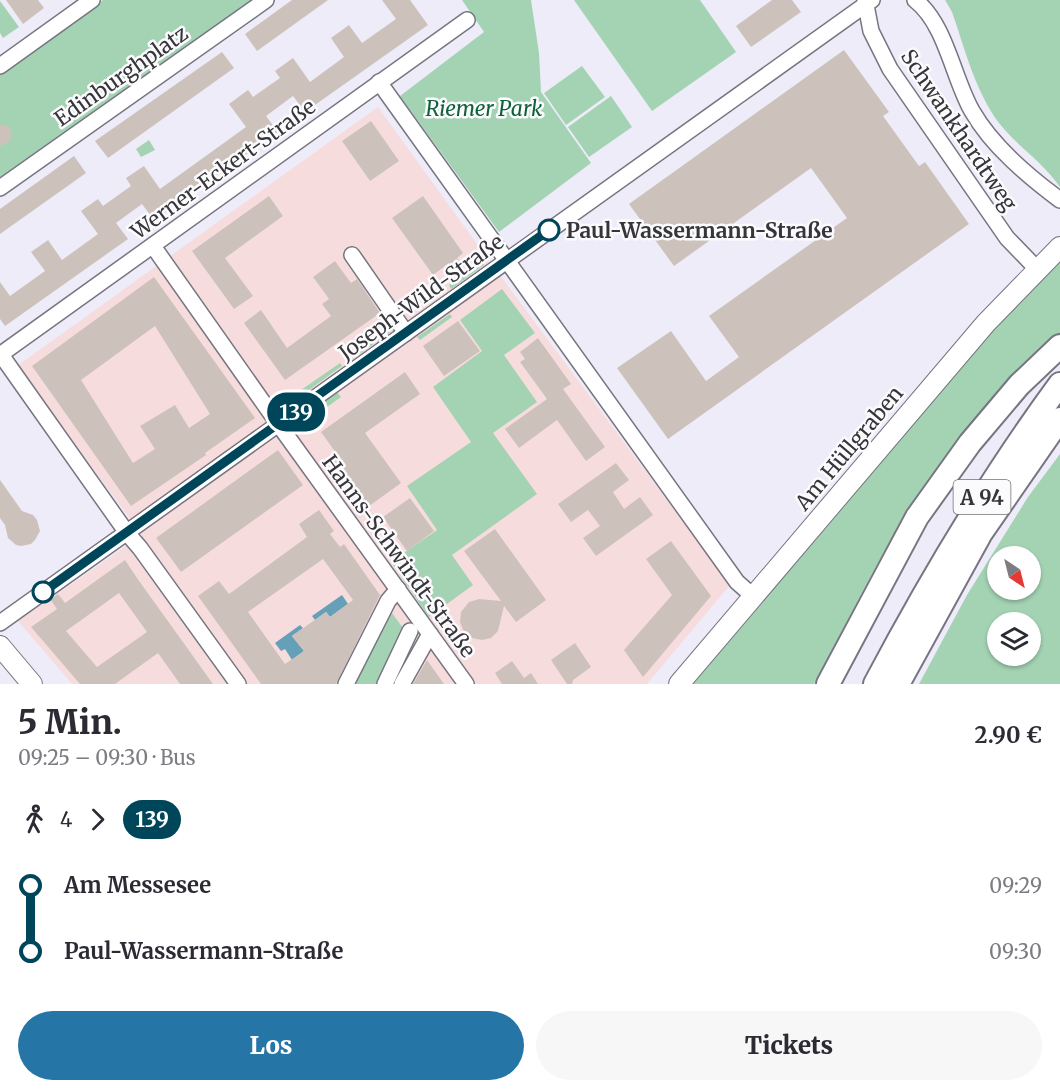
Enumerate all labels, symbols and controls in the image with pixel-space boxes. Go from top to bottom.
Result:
street label: Edinburghplatz [49,20,193,132]
street label: Schwankhardtweg [895,44,1023,216]
street label: Werner-Eckert-Straße [124,93,321,246]
park label: Riemer Park [426,95,543,122]
place label: Paul-Wassermann-Straße [566,217,833,244]
marker: Paul-Wassermann-Straße [538,219,560,241]
street label: Joseph-Wild-Straße [332,228,509,367]
street label: Am Hüllgraben [788,380,909,517]
line badge: 139 [262,392,330,432]
text: 139 [279,399,313,426]
street label: Hanns-Schwindt-Straße [316,449,482,663]
road number: A 94 [954,480,1010,514]
north arrow [987,546,1041,600]
map controls [987,546,1041,666]
unlabelled marker [32,581,54,603]
button: layers [987,612,1041,666]
text: 5 Min. [18,702,122,743]
text: 2.90 € [975,721,1042,749]
text: 09:25 – 09:30 · Bus [18,745,196,770]
icon: walk [18,803,51,836]
icon: forward [81,803,114,836]
text: 139 [135,806,169,833]
text: 4 [60,807,72,832]
text: Am Messesee [64,871,211,899]
text: 09:29 [989,873,1042,898]
text: Paul-Wassermann-Straße [64,937,343,965]
text: 09:30 [989,939,1042,964]
button: Los [18,1011,524,1080]
button: Tickets [536,1011,1042,1080]

